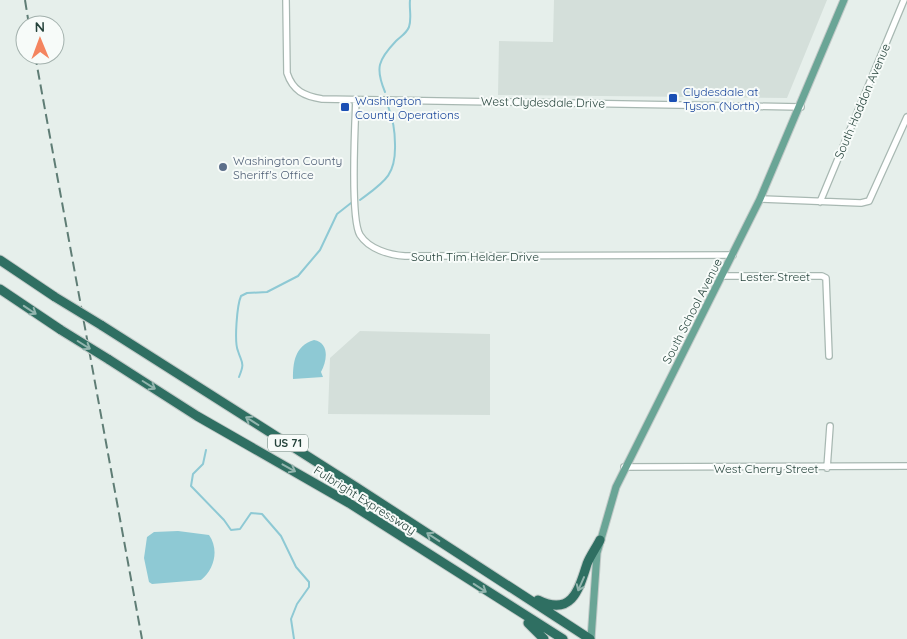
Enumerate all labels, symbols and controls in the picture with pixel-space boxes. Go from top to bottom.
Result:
north arrow [15,15,65,65]
text: N [34,18,45,36]
street label: South Haddon Avenue [831,41,893,161]
place label: Clydesdale at Tyson (North) [683,84,759,113]
marker: Clydesdale at Tyson (North) [667,92,679,104]
place label: Washington County Operations [355,93,460,122]
street label: West Clydesdale Drive [481,93,605,111]
marker: Washington County Operations [339,101,351,113]
place label: Washington County Sheriff's Office [233,153,342,182]
marker: Washington County Sheriff's Office [217,161,229,173]
street label: South Tim Helder Drive [411,249,539,264]
street label: South School Avenue [659,256,725,366]
street label: Lester Street [740,269,810,284]
one-way arrow [23,305,37,315]
one-way arrow [77,340,91,350]
one-way arrow [142,380,156,391]
one-way arrow [246,415,260,425]
road number: US 71 [268,434,308,452]
street label: West Cherry Street [714,461,818,476]
street label: Fulbright Expressway [311,462,419,538]
one-way arrow [281,464,295,474]
one-way arrow [427,531,441,541]
one-way arrow [576,576,586,591]
one-way arrow [473,583,487,593]

